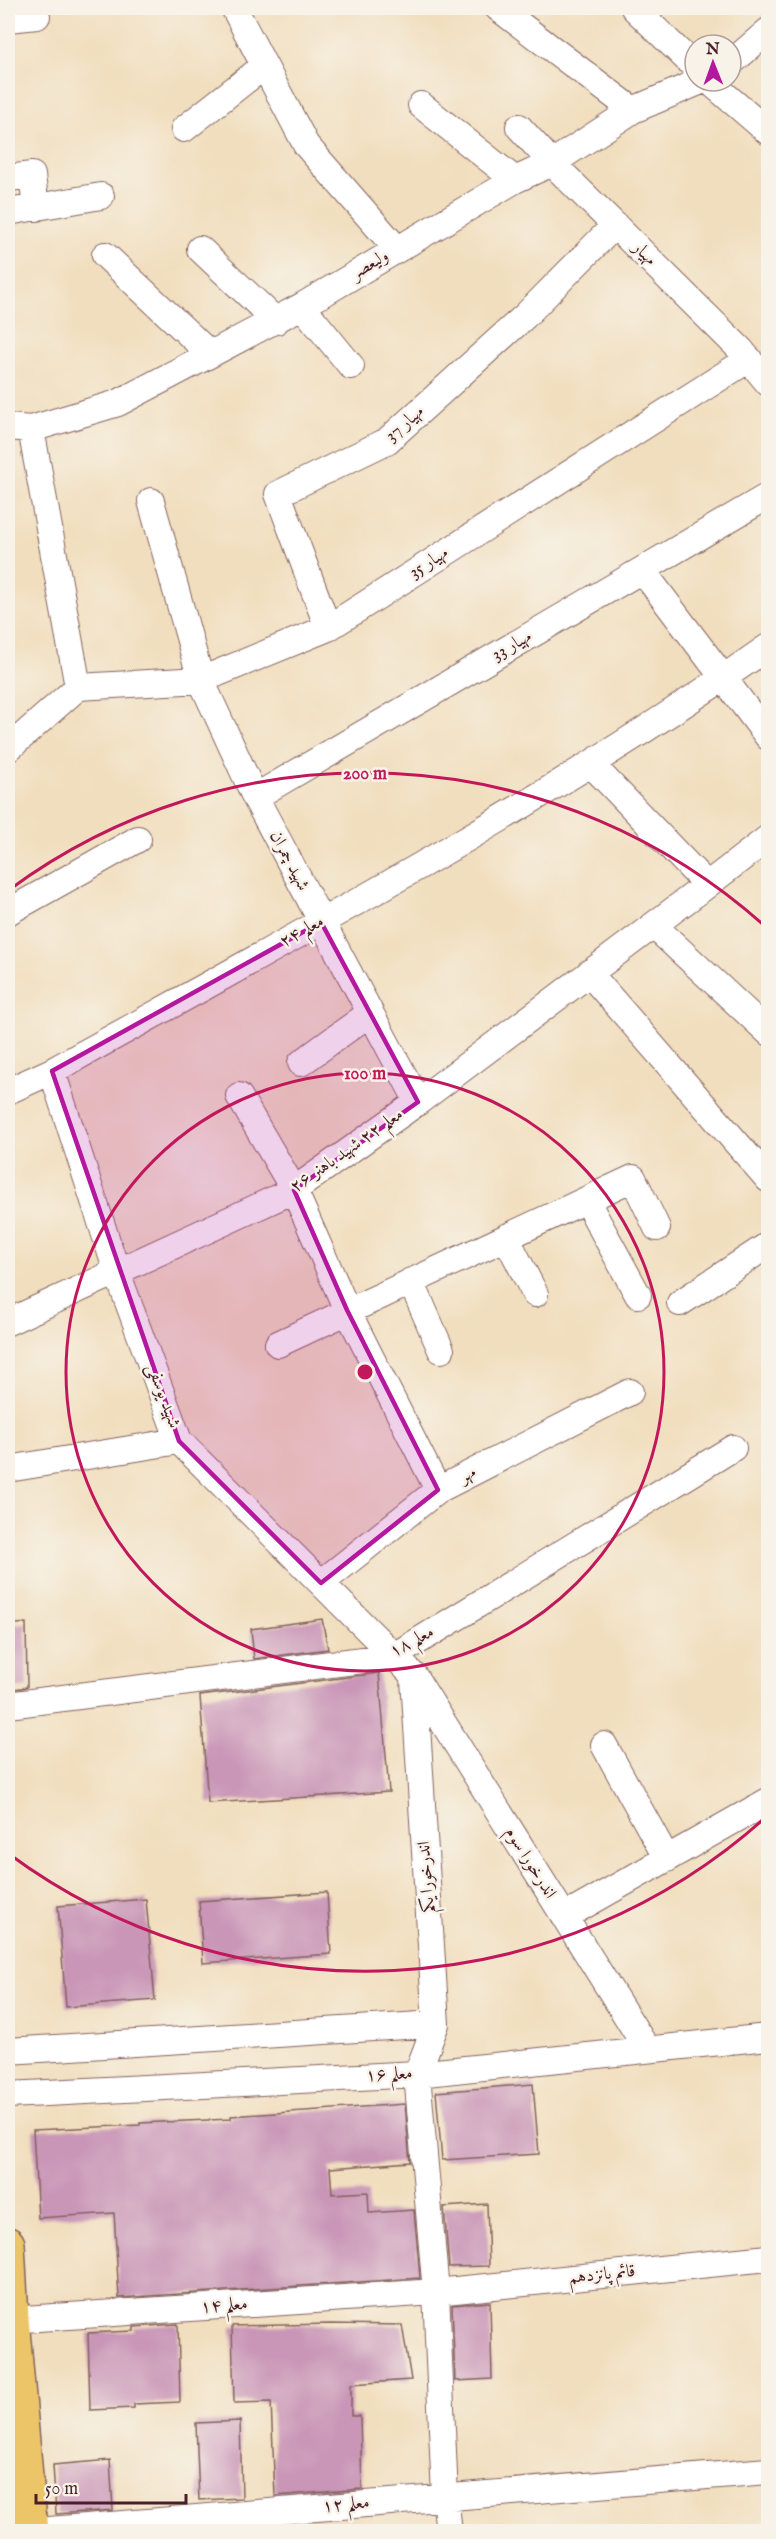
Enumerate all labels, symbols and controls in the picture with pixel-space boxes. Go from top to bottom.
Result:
north arrow [683,33,743,93]
text: N [705,40,720,60]
street label: مهیار [626,236,661,271]
street label: ولیعصر [345,245,393,286]
street label: مهیار 37 [381,401,429,447]
street label: مهیار 35 [405,542,453,584]
street label: مهیار 33 [488,625,536,667]
text: 200 m [343,763,387,786]
street label: شهید چمران [264,827,314,895]
street label: معلم ۲۴ [276,910,331,958]
text: 100 m [344,1063,386,1086]
street label: معلم ۲۲ شهید باهنر ۲۶ [286,1103,411,1203]
street label: شهید یوسفی [141,1360,185,1432]
centre of rings [355,1362,375,1382]
street label: مهر [454,1461,480,1490]
street label: معلم ۱۸ [386,1621,441,1668]
street label: اندرخورا سوم [496,1823,561,1905]
street label: اندرخورا یکم [413,1840,445,1914]
street label: معلم ۱۶ [365,2062,413,2093]
street label: قائم پانزدهم [567,2260,637,2294]
street label: معلم ۱۴ [200,2293,249,2324]
scale bar [36,2467,186,2505]
text: 50 m [45,2478,78,2501]
street label: معلم ١٢ [321,2491,371,2523]

